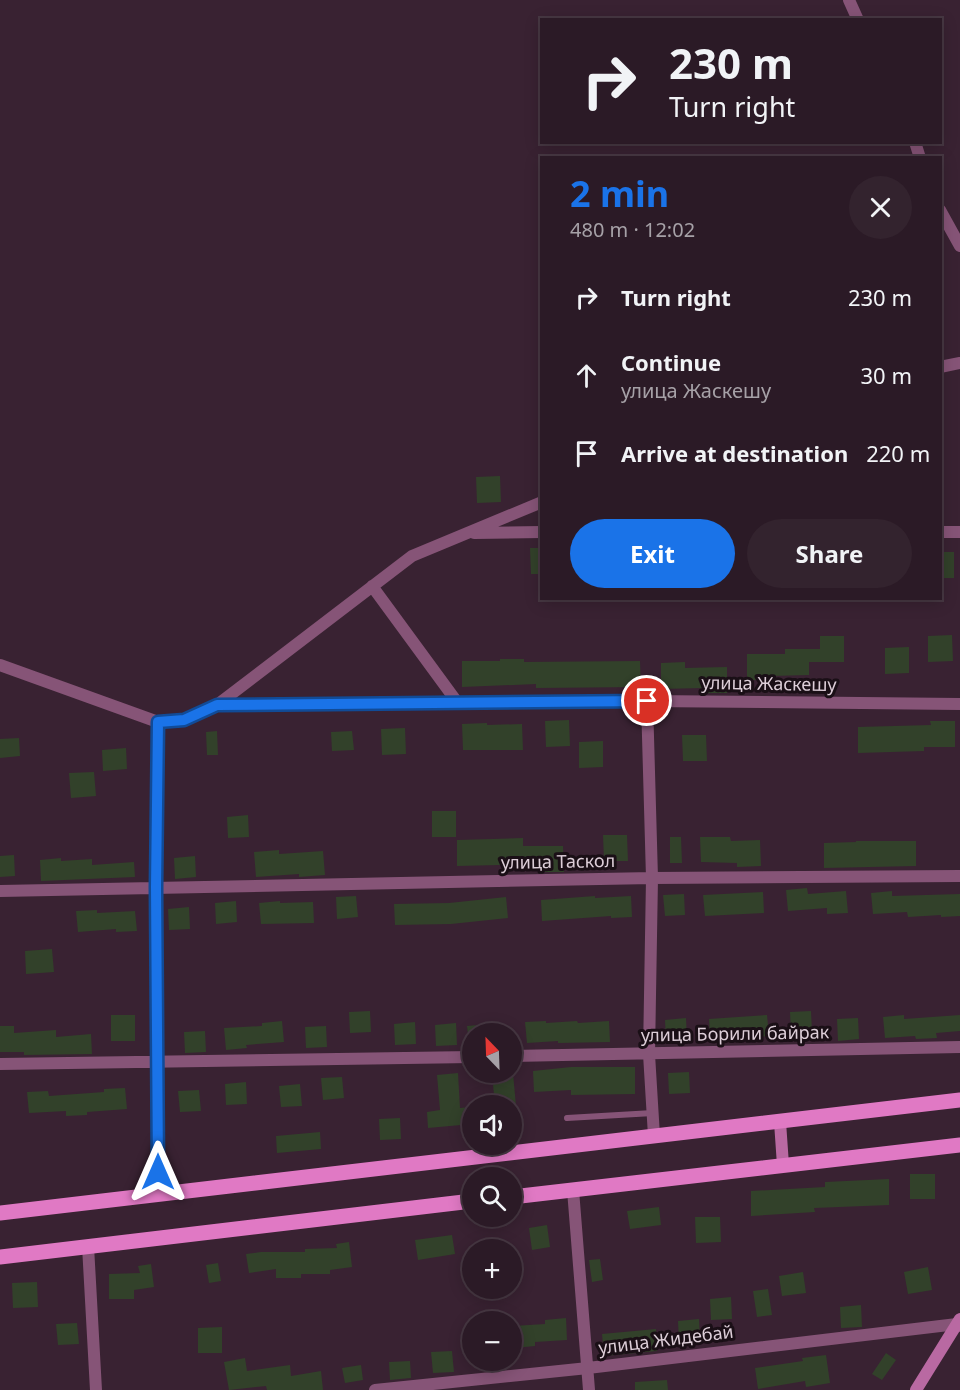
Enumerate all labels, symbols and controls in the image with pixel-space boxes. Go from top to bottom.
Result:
text: 230 m [669,34,793,91]
icon: right [570,42,648,120]
text: Turn right [669,88,795,125]
text: 2 min [570,169,669,218]
button: close [849,176,912,239]
text: 480 m · 12:02 [570,216,695,243]
icon: right [570,281,603,314]
text: Turn right [621,282,731,312]
text: 230 m [848,282,912,312]
text: Continue [621,347,721,377]
icon: ahead [570,359,603,392]
text: 30 m [861,360,912,390]
text: улица Жаскешу [621,377,771,404]
icon: arrive [570,437,603,470]
text: Arrive at destination [621,438,848,468]
text: 220 m [866,438,930,468]
button: Exit [570,519,735,588]
button: Share [747,519,912,588]
street label: улица Жаскешу [701,670,838,696]
pin [621,675,672,726]
icon: arrive [630,684,663,717]
street label: улица Таскол [501,848,615,874]
street label: улица Борили байрак [641,1019,830,1047]
north arrow [462,1023,522,1083]
map controls [462,1023,522,1371]
button: sound [462,1095,522,1155]
position arrow [126,1140,190,1204]
button: search [462,1167,522,1227]
button: + [462,1239,522,1299]
button: − [462,1311,522,1371]
street label: улица Жидебай [597,1319,735,1359]

